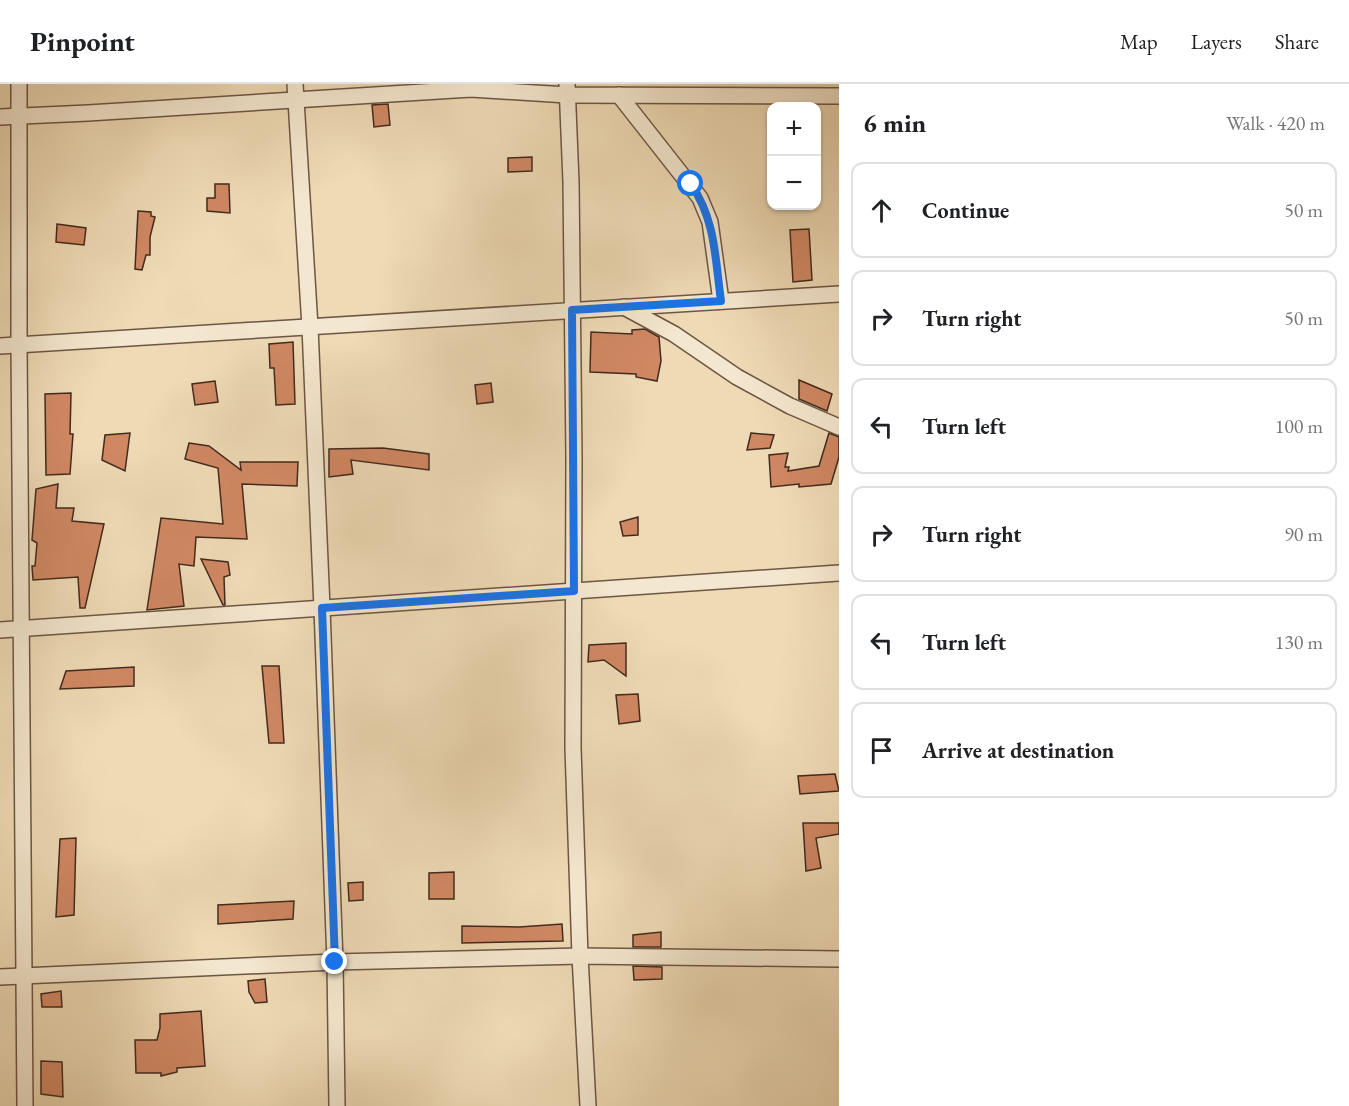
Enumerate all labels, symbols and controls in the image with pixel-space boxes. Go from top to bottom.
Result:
text: Pinpoint [30,23,135,59]
text: Map [1120,28,1158,55]
text: Layers [1191,28,1242,55]
text: Share [1275,28,1319,55]
map controls [767,102,821,210]
button: + [767,102,821,156]
text: 6 min [863,106,926,140]
text: Walk · 420 m [1226,110,1325,136]
button: − [767,156,821,210]
route start [677,170,703,196]
icon: ahead [865,194,898,227]
text: Continue [922,196,1009,225]
text: 50 m [1284,197,1323,223]
icon: right [865,302,898,335]
text: Turn right [922,304,1021,333]
text: 50 m [1284,305,1323,331]
icon: left [865,410,898,443]
text: Turn left [922,412,1006,441]
text: 100 m [1275,413,1323,439]
icon: right [865,518,898,551]
text: Turn right [922,520,1021,549]
text: 90 m [1284,521,1323,547]
icon: left [865,626,898,659]
text: Turn left [922,628,1006,657]
text: 130 m [1275,629,1323,655]
icon: arrive [865,734,898,767]
text: Arrive at destination [922,736,1114,765]
route end [321,948,347,974]

